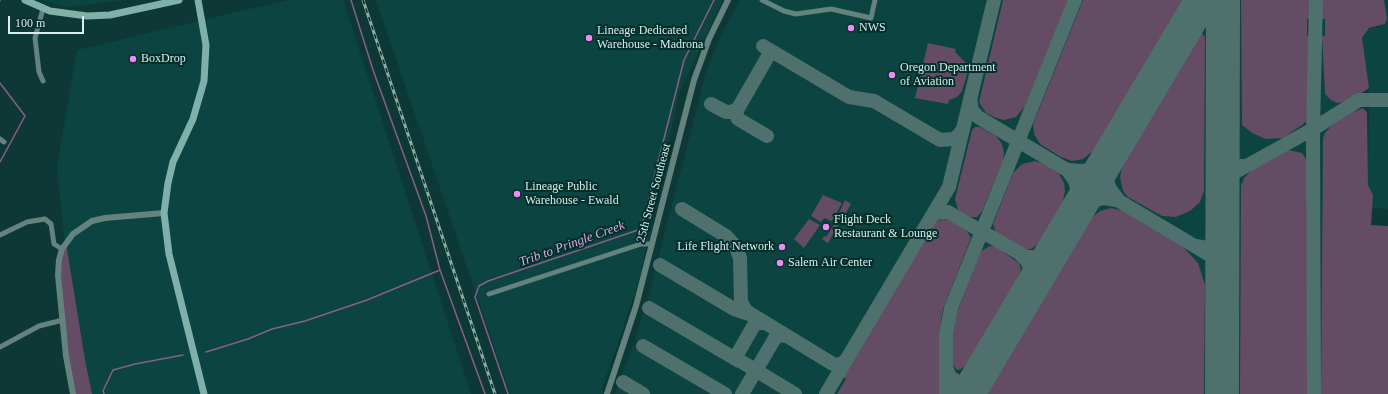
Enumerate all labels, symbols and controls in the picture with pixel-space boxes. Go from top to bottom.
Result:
scale bar [10,8,86,34]
text: 100 m [15,16,45,30]
place label: NWS [859,21,886,35]
marker: NWS [846,23,856,33]
place label: Lineage Dedicated Warehouse - Madrona [597,24,703,52]
marker: Lineage Dedicated Warehouse - Madrona [584,33,594,43]
place label: BoxDrop [141,52,186,66]
marker: BoxDrop [128,54,138,64]
place label: Oregon Department of Aviation [900,61,996,89]
marker: Oregon Department of Aviation [887,70,897,80]
street label: 25th Street Southeast [634,142,674,244]
place label: Lineage Public Warehouse - Ewald [525,180,619,208]
marker: Lineage Public Warehouse - Ewald [512,189,522,199]
place label: Flight Deck Restaurant & Lounge [834,213,937,241]
water label: Trib to Pringle Creek [517,218,627,270]
marker: Flight Deck Restaurant & Lounge [821,222,831,232]
place label: Life Flight Network [677,240,774,254]
marker: Life Flight Network [777,242,787,252]
place label: Salem Air Center [788,256,872,270]
marker: Salem Air Center [775,258,785,268]

